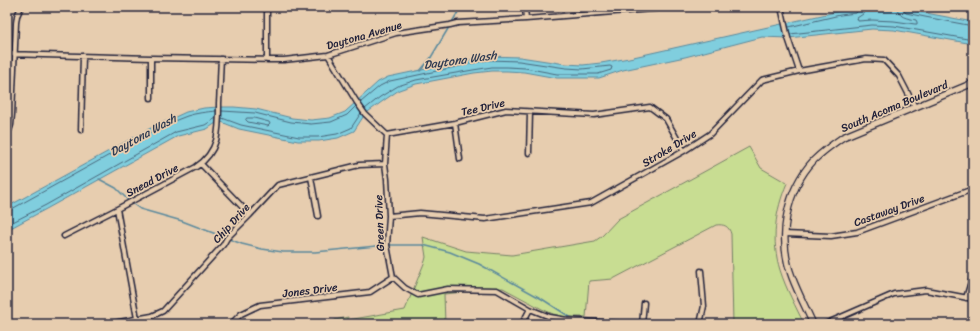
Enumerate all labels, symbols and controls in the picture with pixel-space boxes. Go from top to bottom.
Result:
street label: Daytona Avenue [324,15,405,55]
water label: Daytona Wash [422,44,500,76]
street label: South Acoma Boulevard [838,75,952,138]
street label: Tee Drive [459,93,507,122]
water label: Daytona Wash [106,107,182,162]
street label: Stroke Drive [638,124,701,172]
street label: Snead Drive [122,158,182,202]
street label: Castaway Drive [851,189,928,232]
street label: Green Drive [369,194,390,251]
street label: Chip Drive [208,198,255,248]
street label: Jones Drive [281,278,339,303]

